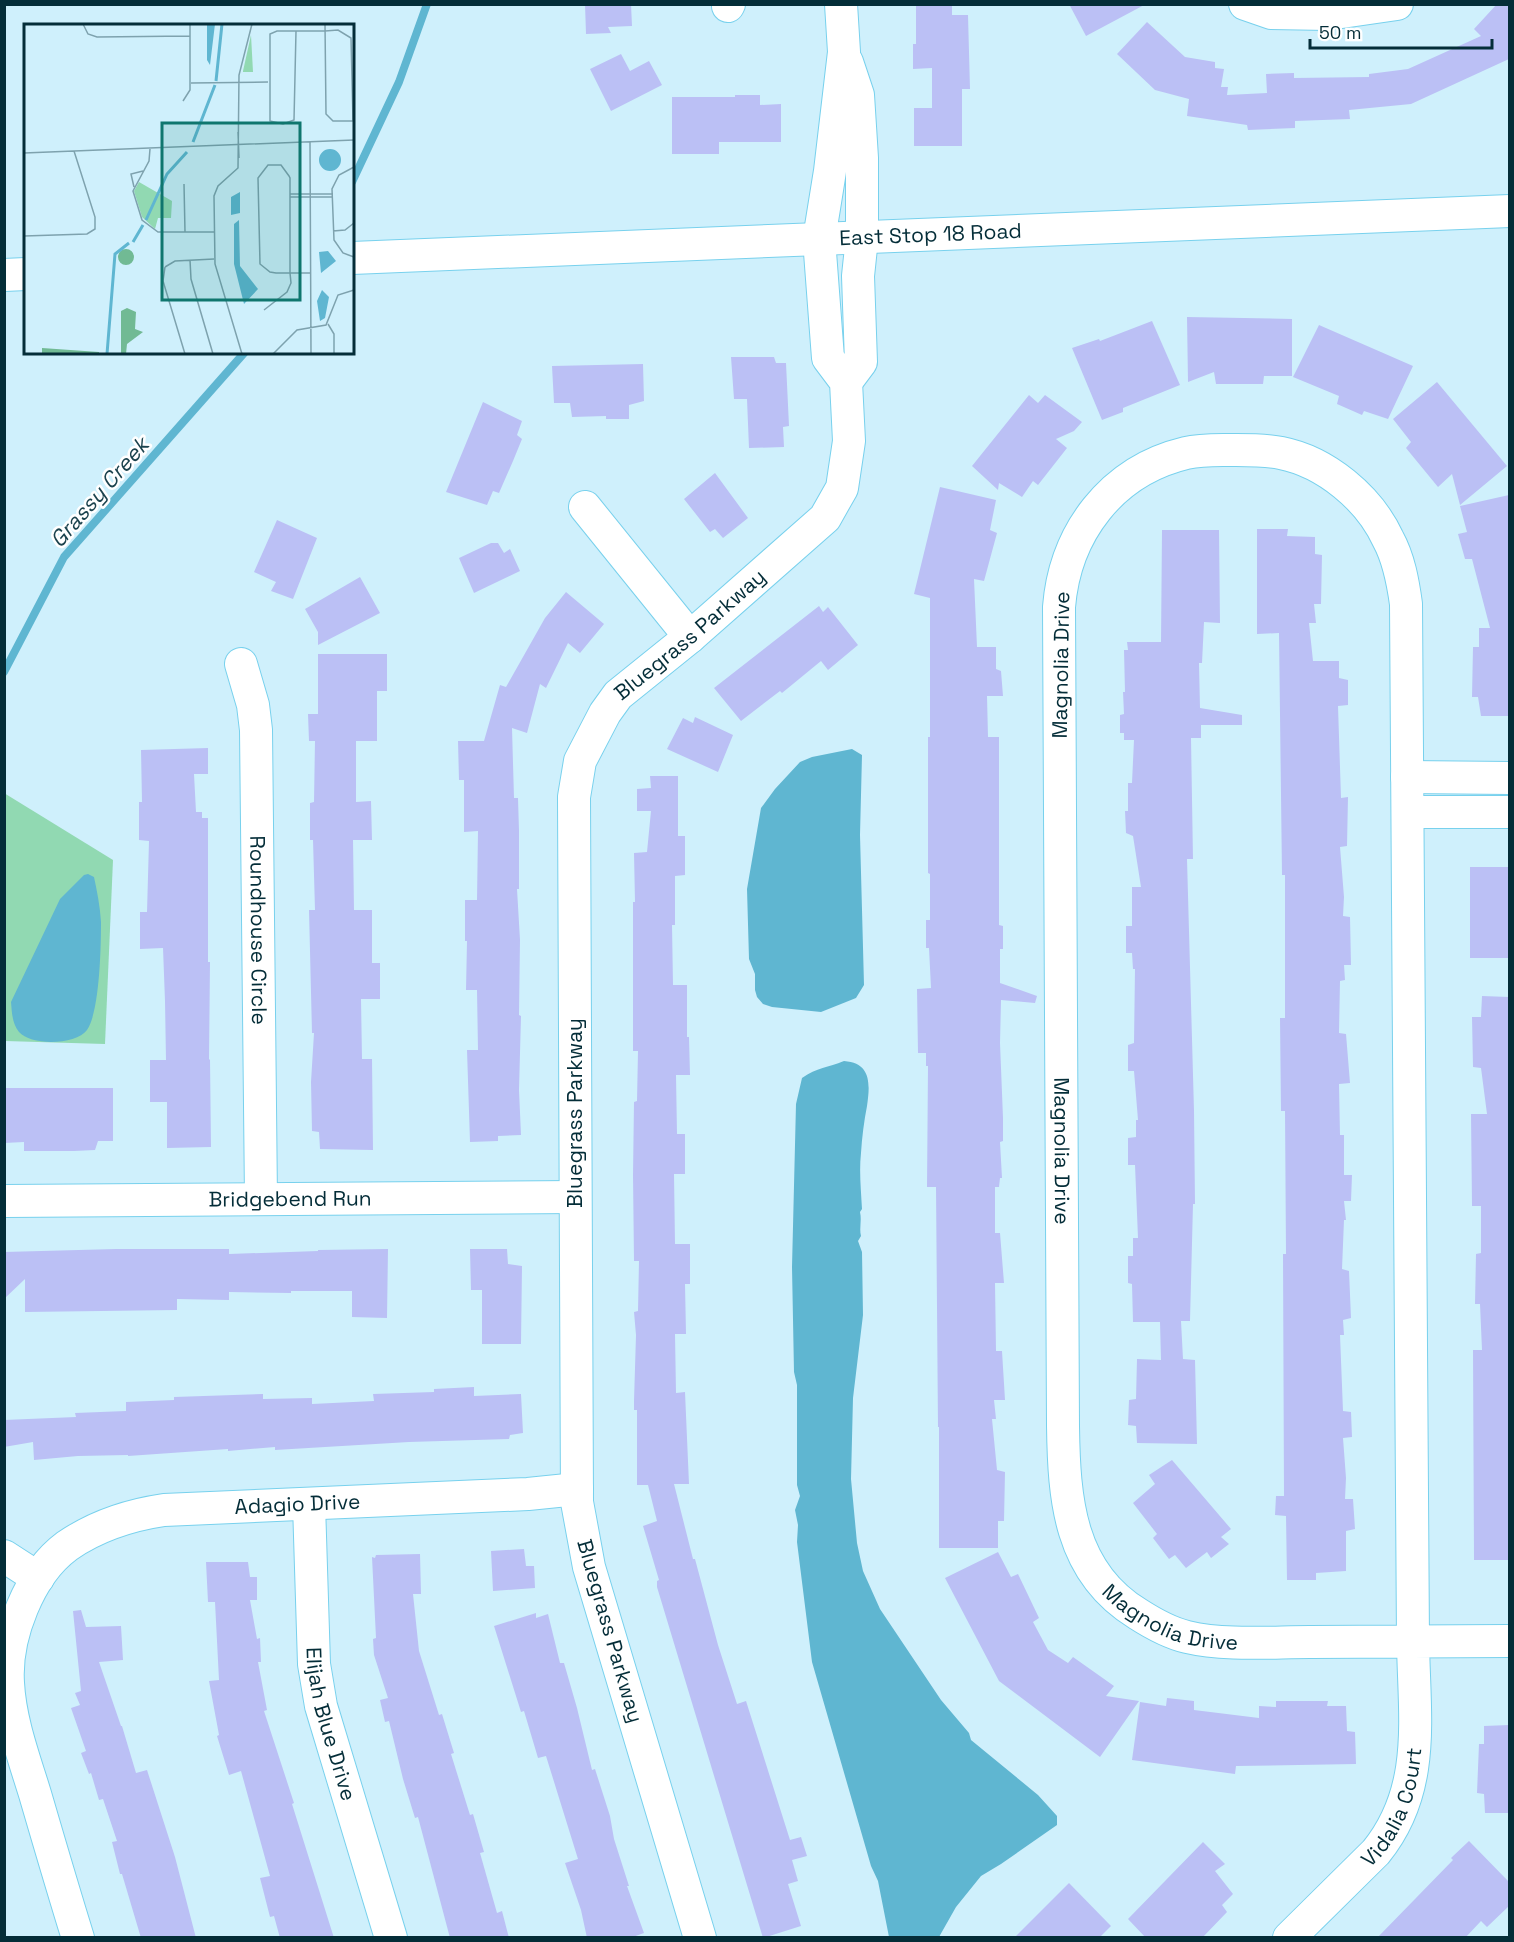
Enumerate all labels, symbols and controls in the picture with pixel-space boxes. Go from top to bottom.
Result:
scale bar [1310,12,1492,50]
text: 50 m [1319,21,1361,44]
inset map [24,24,354,354]
street label: East Stop 18 Road [839,217,1022,251]
water label: Grassy Creek [43,429,156,553]
street label: Bluegrass Parkway [608,563,771,706]
street label: Magnolia Drive [1046,591,1075,739]
street label: Roundhouse Circle [244,835,273,1025]
street label: Bluegrass Parkway [561,1018,588,1208]
street label: Magnolia Drive [1048,1077,1076,1225]
street label: Bridgebend Run [208,1184,372,1213]
street label: Adagio Drive [234,1487,361,1520]
street label: Bluegrass Parkway [571,1536,650,1726]
street label: Magnolia Drive [1097,1578,1239,1656]
street label: Elijah Blue Drive [300,1647,363,1804]
street label: Vidalia Court [1355,1747,1427,1872]

